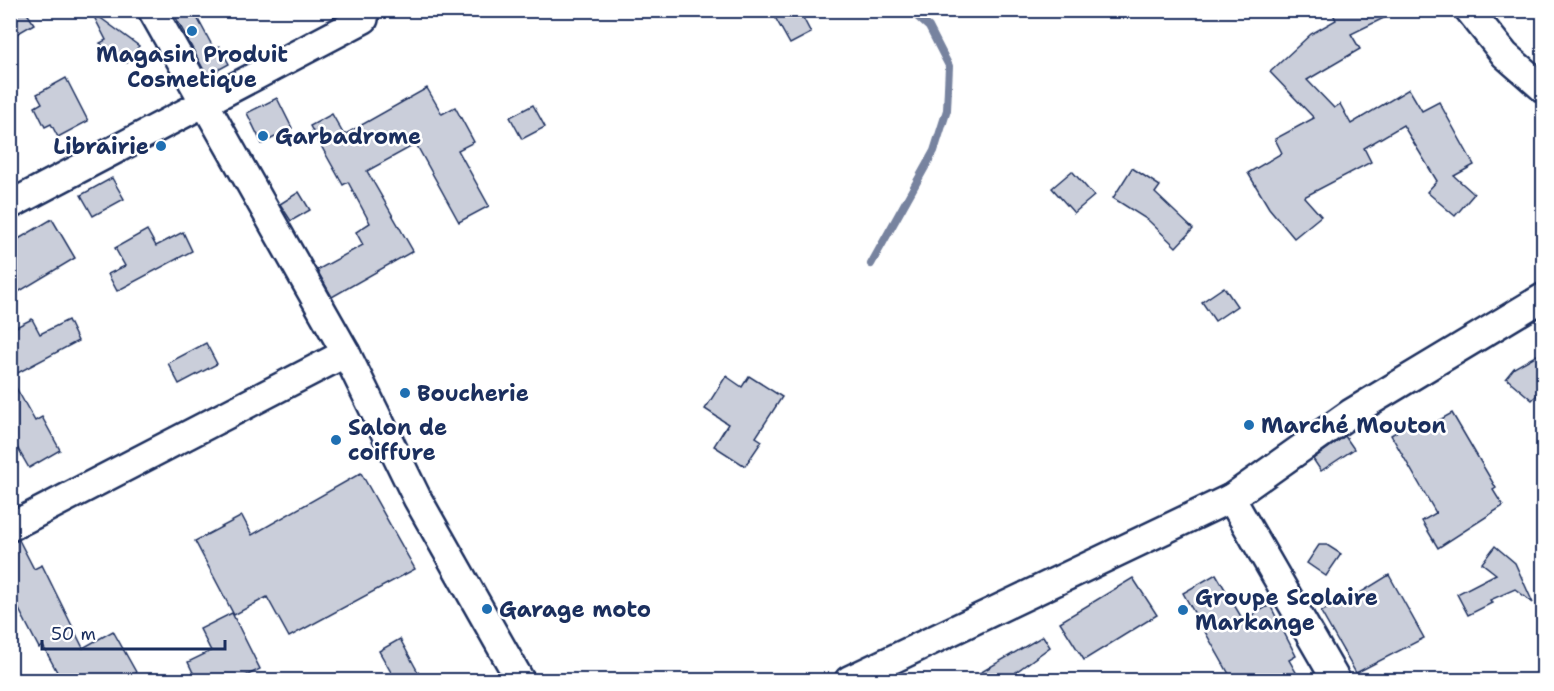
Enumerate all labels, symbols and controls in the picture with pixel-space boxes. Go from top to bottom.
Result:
marker: Magasin Produit Cosmetique [185,24,199,38]
place label: Magasin Produit Cosmetique [96,40,288,94]
place label: Garbadrome [275,122,421,151]
marker: Garbadrome [256,129,270,143]
place label: Librairie [53,132,149,161]
marker: Librairie [154,139,168,153]
place label: Boucherie [417,379,529,408]
marker: Boucherie [398,386,412,400]
place label: Marché Mouton [1261,411,1447,440]
place label: Salon de coiffure [348,413,447,467]
marker: Marché Mouton [1242,418,1256,432]
marker: Salon de coiffure [329,433,343,447]
place label: Groupe Scolaire Markange [1195,583,1378,637]
place label: Garage moto [499,595,651,624]
marker: Garage moto [480,602,494,616]
marker: Groupe Scolaire Markange [1176,603,1190,617]
scale bar [42,613,225,651]
text: 50 m [51,622,96,646]

